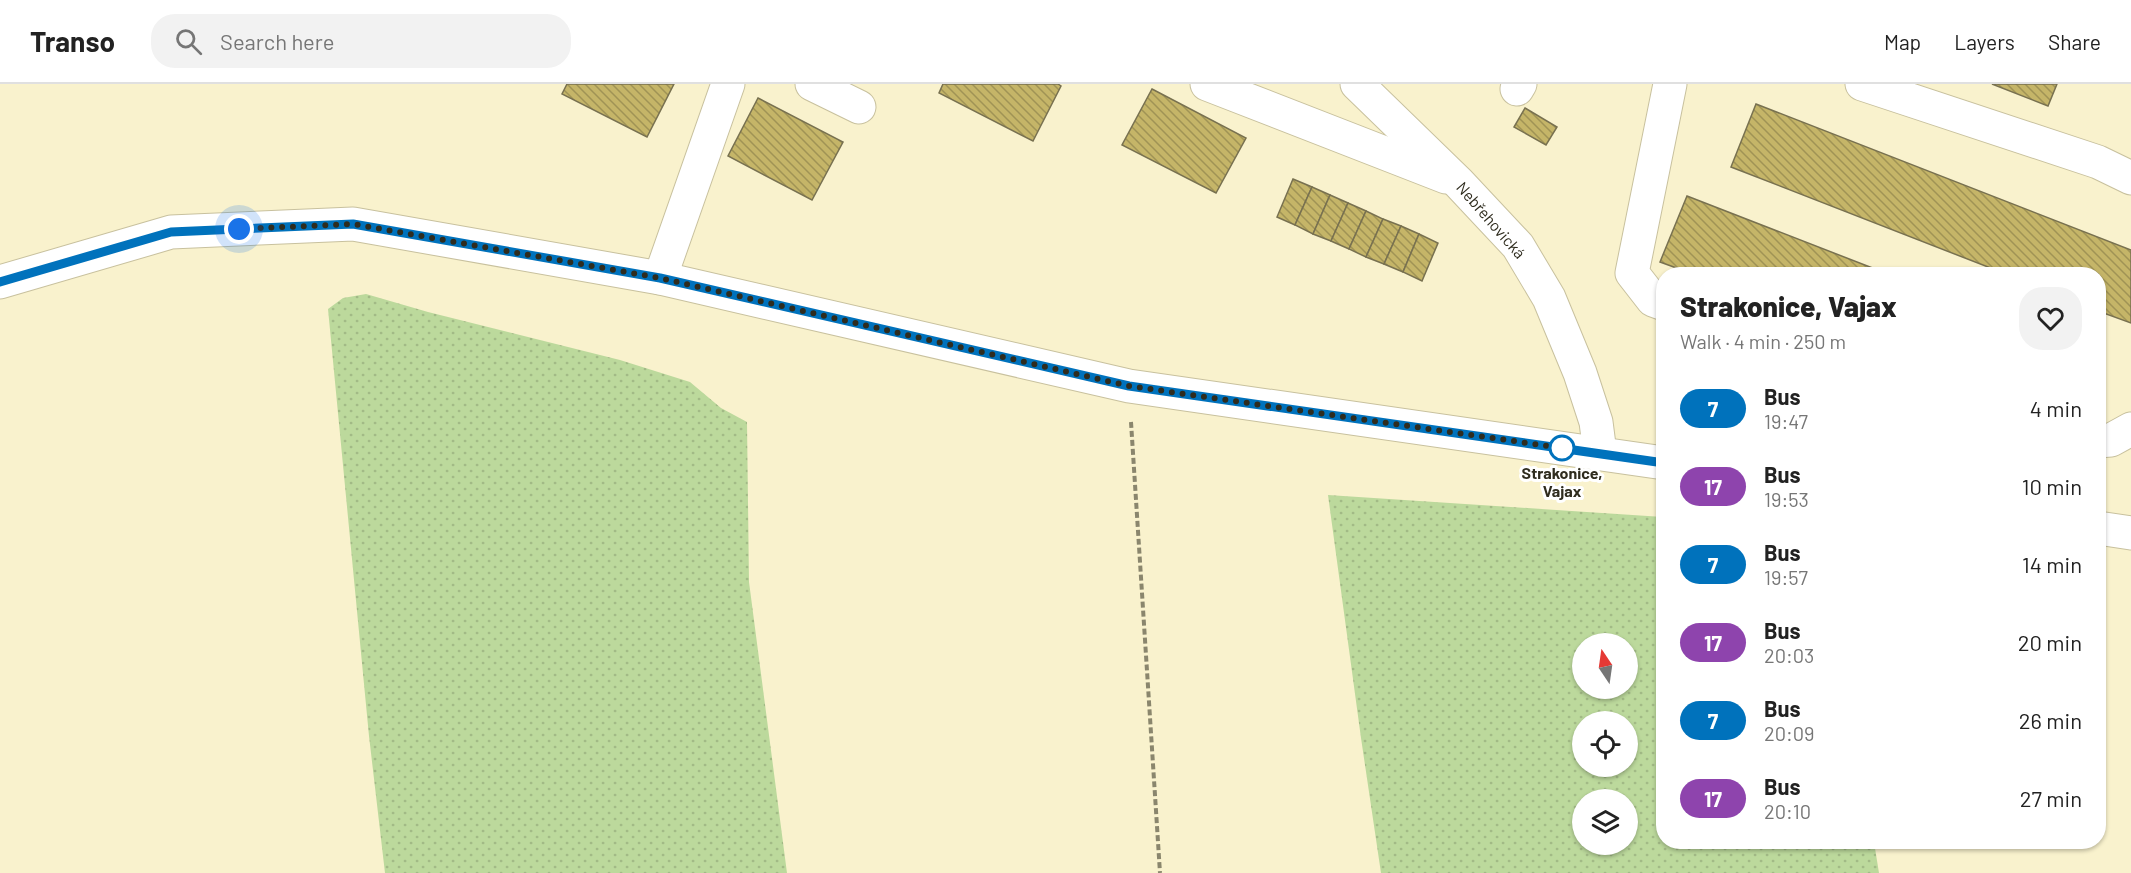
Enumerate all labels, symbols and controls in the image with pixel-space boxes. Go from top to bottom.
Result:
search box [151,14,571,68]
text: Transo [30,24,115,58]
icon: search [172,25,205,58]
text: Search here [220,28,334,54]
text: Map [1884,29,1921,54]
text: Layers [1954,29,2015,54]
text: Share [2048,29,2101,54]
street label: Nebřehovická [1453,177,1530,262]
your location [224,214,254,244]
button: heart [2019,287,2082,350]
text: Strakonice, Vajax [1680,289,1897,323]
text: Walk · 4 min · 250 m [1680,329,1846,353]
text: Bus [1764,383,1801,409]
text: 4 min [2030,395,2082,421]
text: 7 [1708,396,1718,421]
text: 19:47 [1764,409,1808,433]
marker: Strakonice, Vajax [1549,435,1575,461]
text: Bus [1764,461,1801,487]
place label: Strakonice, Vajax [1522,463,1602,500]
text: 10 min [2022,473,2082,499]
text: 17 [1704,474,1722,499]
text: 19:53 [1764,487,1809,511]
text: Bus [1764,539,1801,565]
text: 14 min [2022,551,2082,577]
text: 7 [1708,552,1718,577]
text: 19:57 [1764,565,1808,589]
text: Bus [1764,617,1801,643]
text: 20 min [2018,629,2082,655]
text: 17 [1704,630,1722,655]
north arrow [1572,633,1638,699]
map controls [1572,633,1638,855]
text: 20:03 [1764,643,1814,667]
text: Bus [1764,695,1801,721]
text: 26 min [2019,707,2082,733]
text: 7 [1708,708,1718,733]
button: locate [1572,711,1638,777]
text: 20:09 [1764,721,1815,745]
text: Bus [1764,773,1801,799]
text: 27 min [2020,785,2082,811]
text: 17 [1704,786,1722,811]
button: layers [1572,789,1638,855]
text: 20:10 [1764,799,1811,823]

